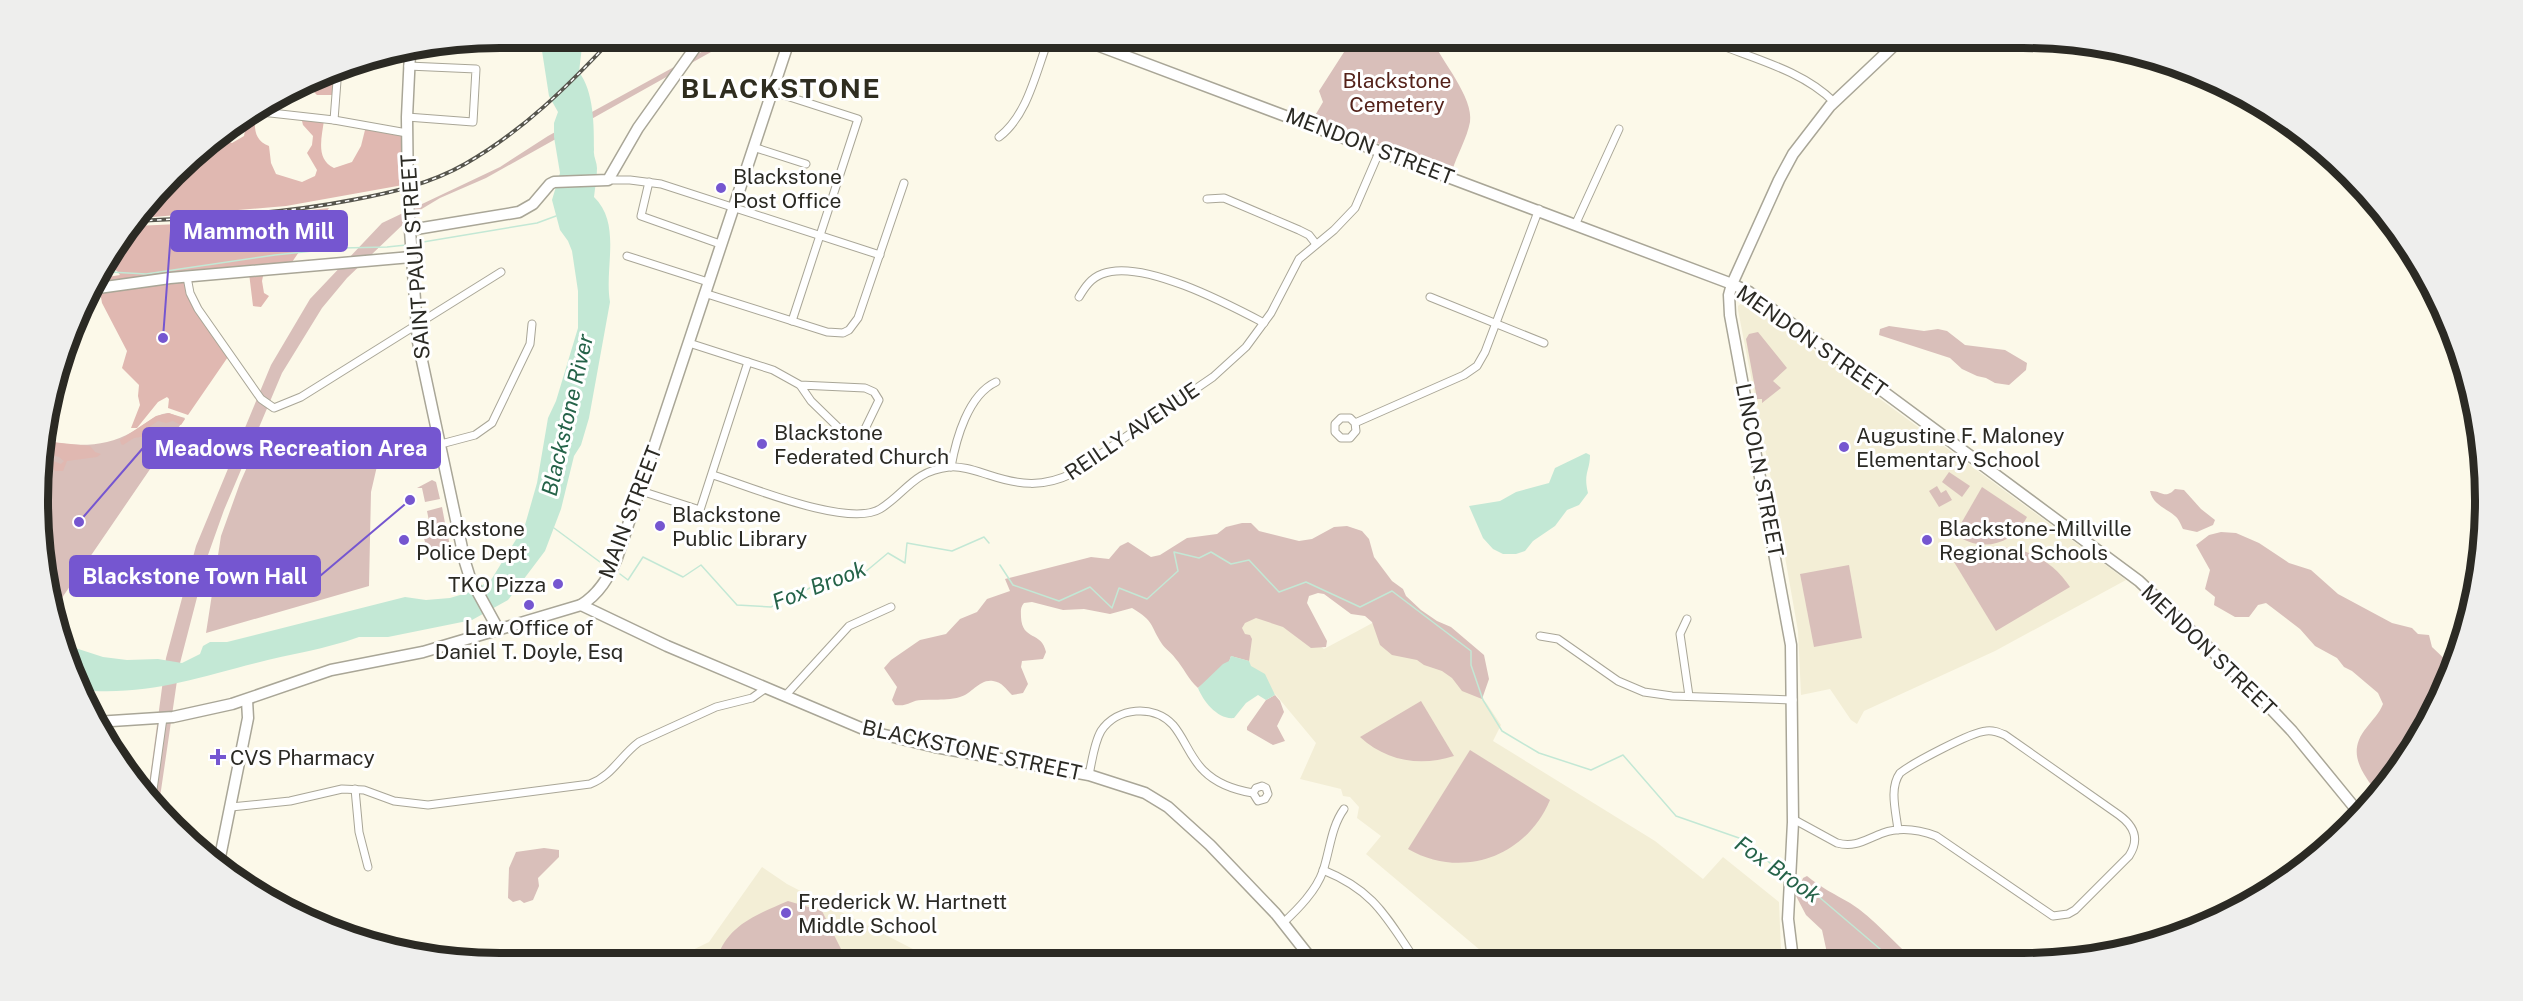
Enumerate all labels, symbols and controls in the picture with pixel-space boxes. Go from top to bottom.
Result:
park label: Blackstone Cemetery [1343,68,1451,117]
district label: BLACKSTONE [681,72,881,104]
street label: MENDON STREET [1282,102,1458,190]
street label: SAINT PAUL STREET [395,154,435,360]
place label: Blackstone Post Office [733,164,842,213]
marker: Blackstone Post Office [714,181,728,195]
callout: Mammoth Mill [171,211,347,251]
text: Mammoth Mill [183,218,335,244]
street label: MENDON STREET [1732,280,1892,402]
water label: Blackstone River [536,331,598,498]
street label: REILLY AVENUE [1060,377,1204,485]
street label: LINCOLN STREET [1731,381,1789,559]
place label: Blackstone Federated Church [774,420,949,469]
place label: Augustine F. Maloney Elementary School [1856,423,2065,472]
callout: Meadows Recreation Area [143,428,440,468]
text: Meadows Recreation Area [154,435,428,461]
marker: Blackstone Federated Church [755,437,769,451]
marker: Augustine F. Maloney Elementary School [1837,440,1851,454]
street label: MAIN STREET [593,442,667,582]
place label: Blackstone Public Library [672,502,807,551]
place label: Blackstone Police Dept [416,516,527,565]
place label: Blackstone-Millville Regional Schools [1939,516,2132,565]
marker: Blackstone Public Library [653,519,667,533]
marker: Blackstone Police Dept [397,533,411,547]
marker: Blackstone-Millville Regional Schools [1920,533,1934,547]
water label: Fox Brook [768,555,870,615]
callout: Blackstone Town Hall [70,556,320,596]
text: Blackstone Town Hall [82,563,308,589]
place label: TKO Pizza [448,572,546,597]
marker: TKO Pizza [551,577,565,591]
street label: MENDON STREET [2136,579,2282,721]
marker: Law Office of Daniel T. Doyle, Esq [522,598,536,612]
place label: Law Office of Daniel T. Doyle, Esq [435,615,623,664]
street label: BLACKSTONE STREET [860,715,1084,785]
place label: CVS Pharmacy [230,745,375,770]
marker: CVS Pharmacy [211,750,225,764]
water label: Fox Brook [1730,830,1826,908]
place label: Frederick W. Hartnett Middle School [798,889,1007,938]
marker: Frederick W. Hartnett Middle School [779,906,793,920]

